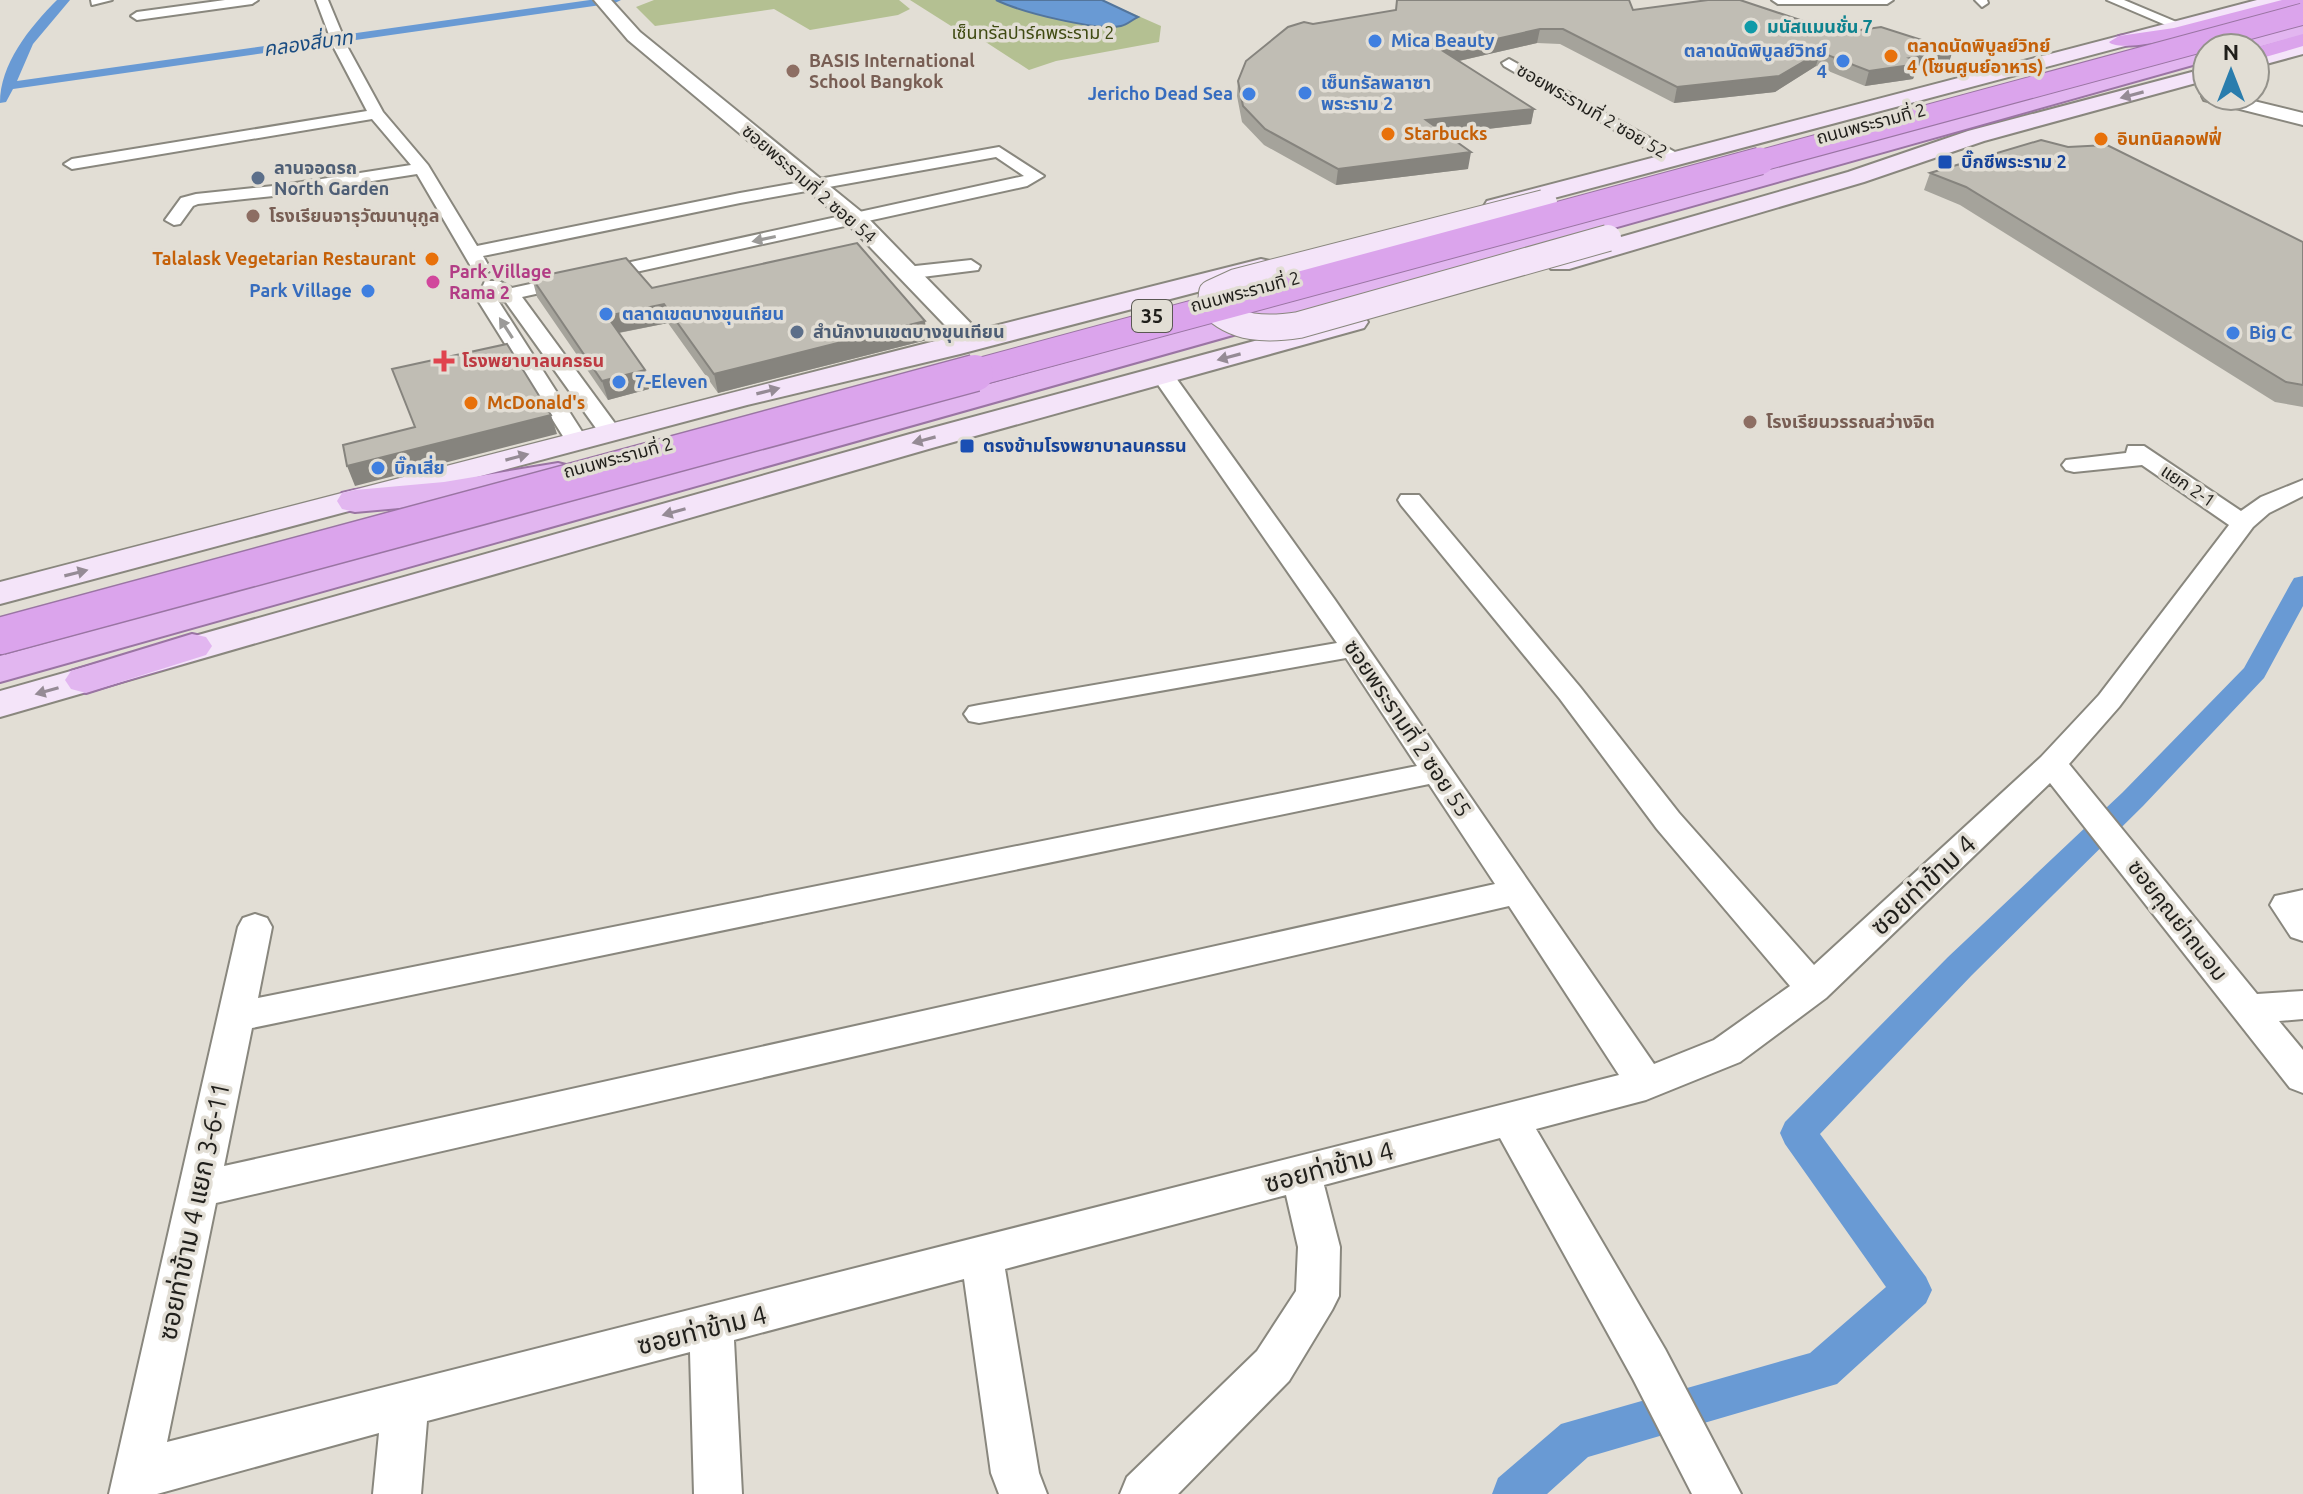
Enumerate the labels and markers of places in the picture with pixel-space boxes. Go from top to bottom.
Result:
place label: มนัสแมนชั่น 7 [1767,15,1873,36]
marker: มนัสแมนชั่น 7 [1742,18,1760,36]
place label: Mica Beauty [1391,30,1495,50]
marker: Mica Beauty [1366,32,1384,50]
place label: ตลาดนัดพิบูลย์วิทย์ 4 (โซนศูนย์อาหาร) [1907,35,2050,78]
place label: ตลาดนัดพิบูลย์วิทย์ 4 [1684,40,1827,81]
marker: ตลาดนัดพิบูลย์วิทย์ 4 (โซนศูนย์อาหาร) [1882,47,1900,65]
place label: BASIS International School Bangkok [809,50,975,91]
marker: ตลาดนัดพิบูลย์วิทย์ 4 [1834,52,1852,70]
marker: BASIS International School Bangkok [784,62,802,80]
place label: เซ็นทรัลพลาซา พระราม 2 [1321,72,1431,113]
place label: Jericho Dead Sea [1088,83,1233,103]
marker: เซ็นทรัลพลาซา พระราม 2 [1296,84,1314,102]
marker: Jericho Dead Sea [1240,85,1258,103]
place label: Starbucks [1404,123,1488,143]
marker: Starbucks [1379,125,1397,143]
place label: อินทนิลคอฟฟี่ [2117,126,2222,148]
marker: อินทนิลคอฟฟี่ [2092,130,2110,148]
place label: บิ๊กซีพระราม 2 [1961,150,2067,171]
marker: บิ๊กซีพระราม 2 [1936,153,1954,171]
place label: ลานจอดรถ North Garden [274,157,389,198]
marker: ลานจอดรถ North Garden [249,169,267,187]
place label: โรงเรียนจารุวัฒนานุกูล [269,205,440,227]
marker: โรงเรียนจารุวัฒนานุกูล [244,207,262,225]
place label: Talalask Vegetarian Restaurant [152,248,416,268]
marker: Talalask Vegetarian Restaurant [423,250,441,268]
place label: Park Village Rama 2 [449,261,552,302]
marker: Park Village Rama 2 [424,273,442,291]
place label: Park Village [249,280,352,300]
marker: Park Village [359,282,377,300]
place label: ตลาดเขตบางขุนเทียน [622,303,784,325]
marker: ตลาดเขตบางขุนเทียน [597,305,615,323]
place label: สำนักงานเขตบางขุนเทียน [813,321,1005,343]
place label: Big C [2249,322,2293,342]
marker: สำนักงานเขตบางขุนเทียน [788,323,806,341]
marker: Big C [2224,324,2242,342]
marker: โรงพยาบาลนครธน [433,350,455,372]
place label: โรงพยาบาลนครธน [462,350,604,370]
place label: 7-Eleven [635,371,708,391]
marker: 7-Eleven [610,373,628,391]
place label: McDonald's [487,392,585,412]
marker: McDonald's [462,394,480,412]
place label: โรงเรียนวรรณสว่างจิต [1766,411,1935,431]
marker: โรงเรียนวรรณสว่างจิต [1741,413,1759,431]
place label: ตรงข้ามโรงพยาบาลนครธน [983,435,1187,455]
marker: ตรงข้ามโรงพยาบาลนครธน [958,437,976,455]
place label: บิ๊กเสี่ย [394,455,445,477]
marker: บิ๊กเสี่ย [369,459,387,477]

